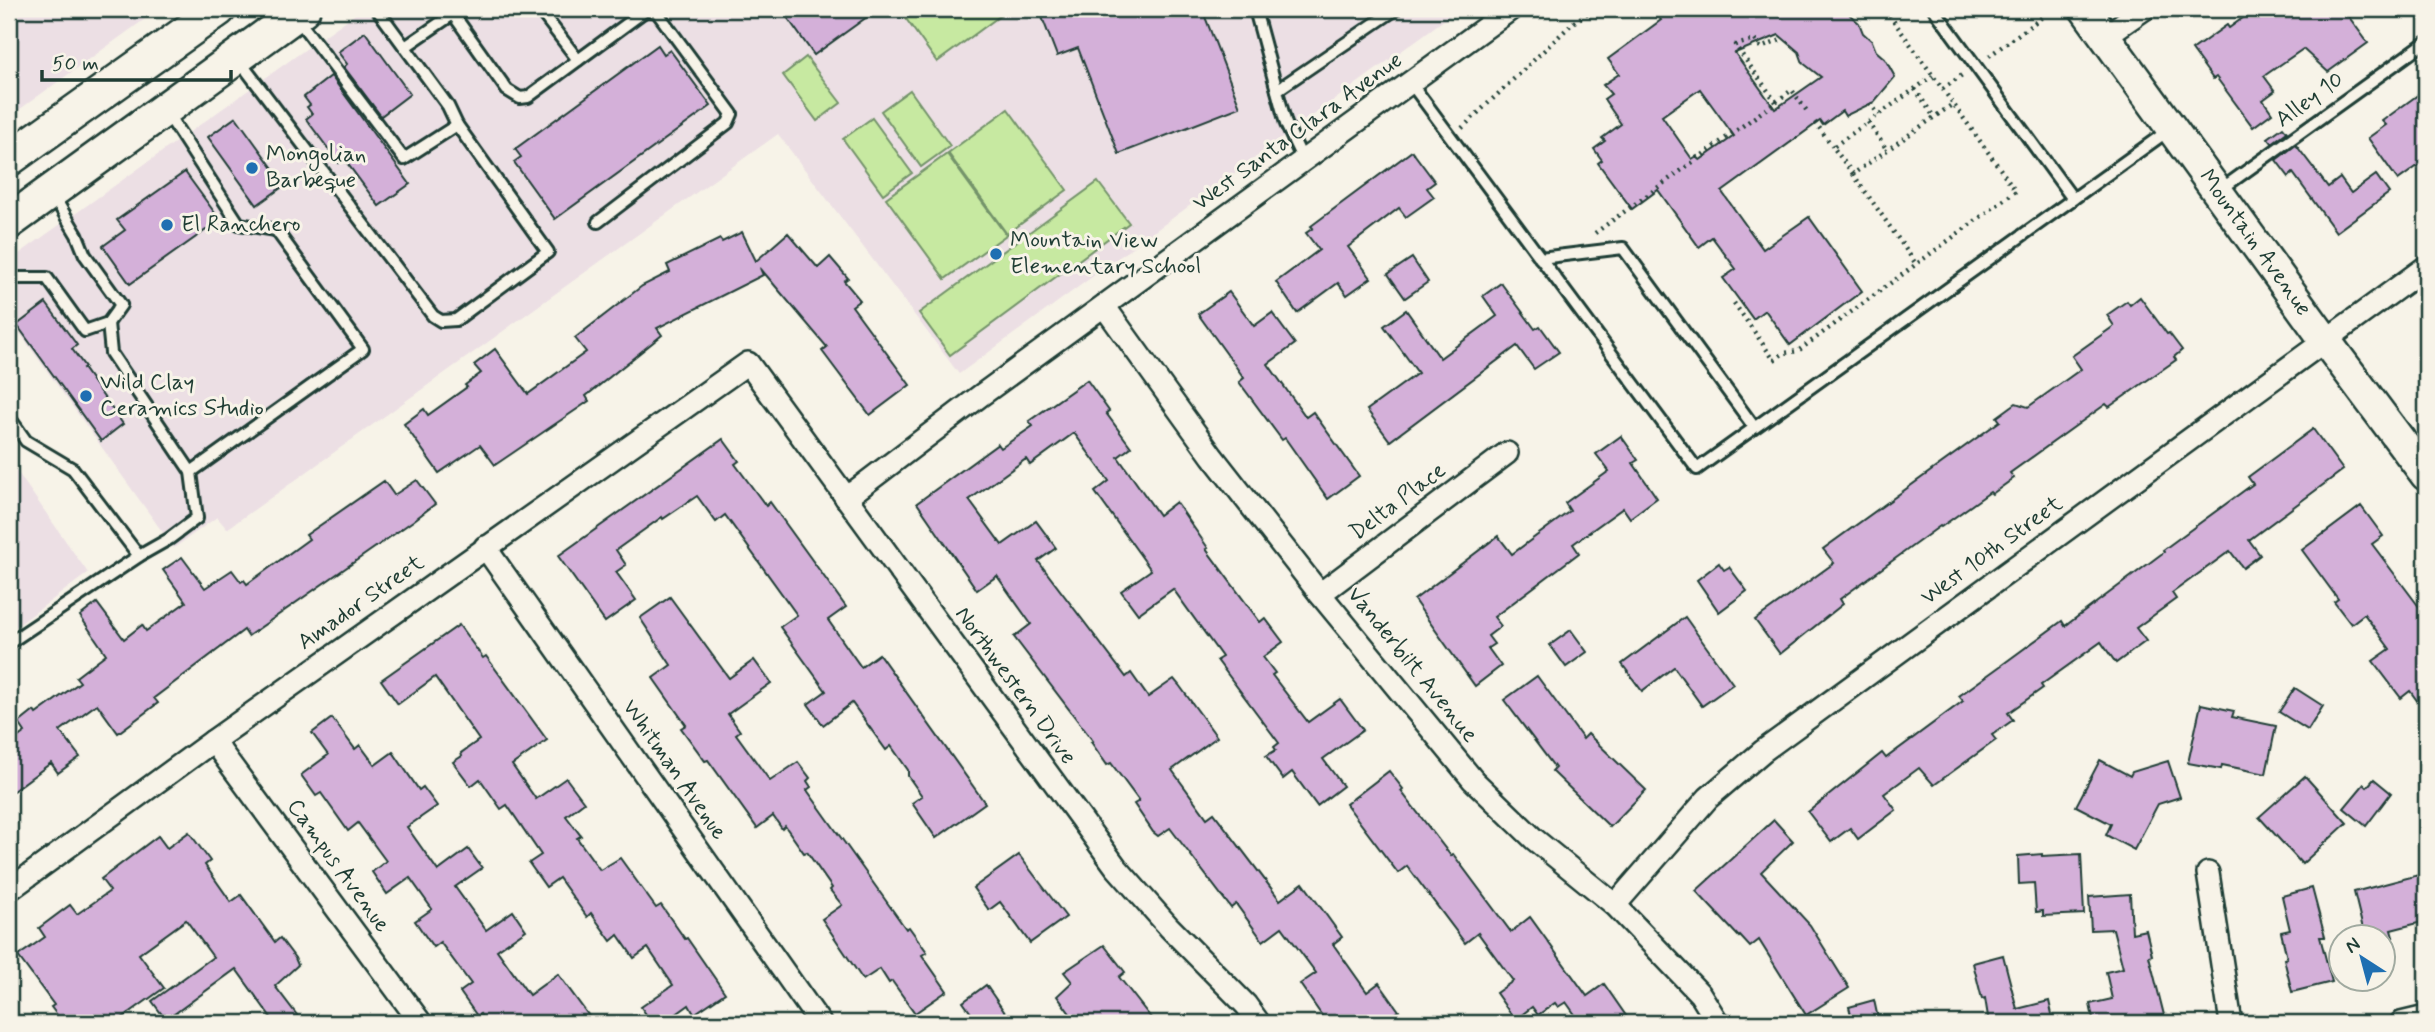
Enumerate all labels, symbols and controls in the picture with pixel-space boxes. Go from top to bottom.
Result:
scale bar [42,38,231,82]
street label: West Santa Clara Avenue [1187,46,1409,218]
text: 50 m [52,50,99,78]
street label: Alley 10 [2270,65,2350,135]
place label: Mongolian Barbeque [266,140,366,196]
marker: Mongolian Barbeque [244,160,260,176]
street label: Mountain Avenue [2191,164,2318,322]
place label: El Ranchero [181,210,301,240]
marker: El Ranchero [159,217,175,233]
place label: Mountain View Elementary School [1010,226,1201,282]
marker: Mountain View Elementary School [988,246,1004,262]
place label: Wild Clay Ceramics Studio [100,368,264,424]
marker: Wild Clay Ceramics Studio [78,388,94,404]
street label: Delta Place [1344,456,1452,548]
street label: West 10th Street [1915,489,2069,613]
street label: Amador Street [292,548,431,658]
street label: Vanderbilt Avenue [1340,581,1484,749]
street label: Northwestern Drive [947,601,1083,771]
street label: Whitman Avenue [615,694,734,846]
street label: Campus Avenue [279,793,397,939]
north arrow [2326,923,2396,993]
text: N [2340,932,2365,959]

